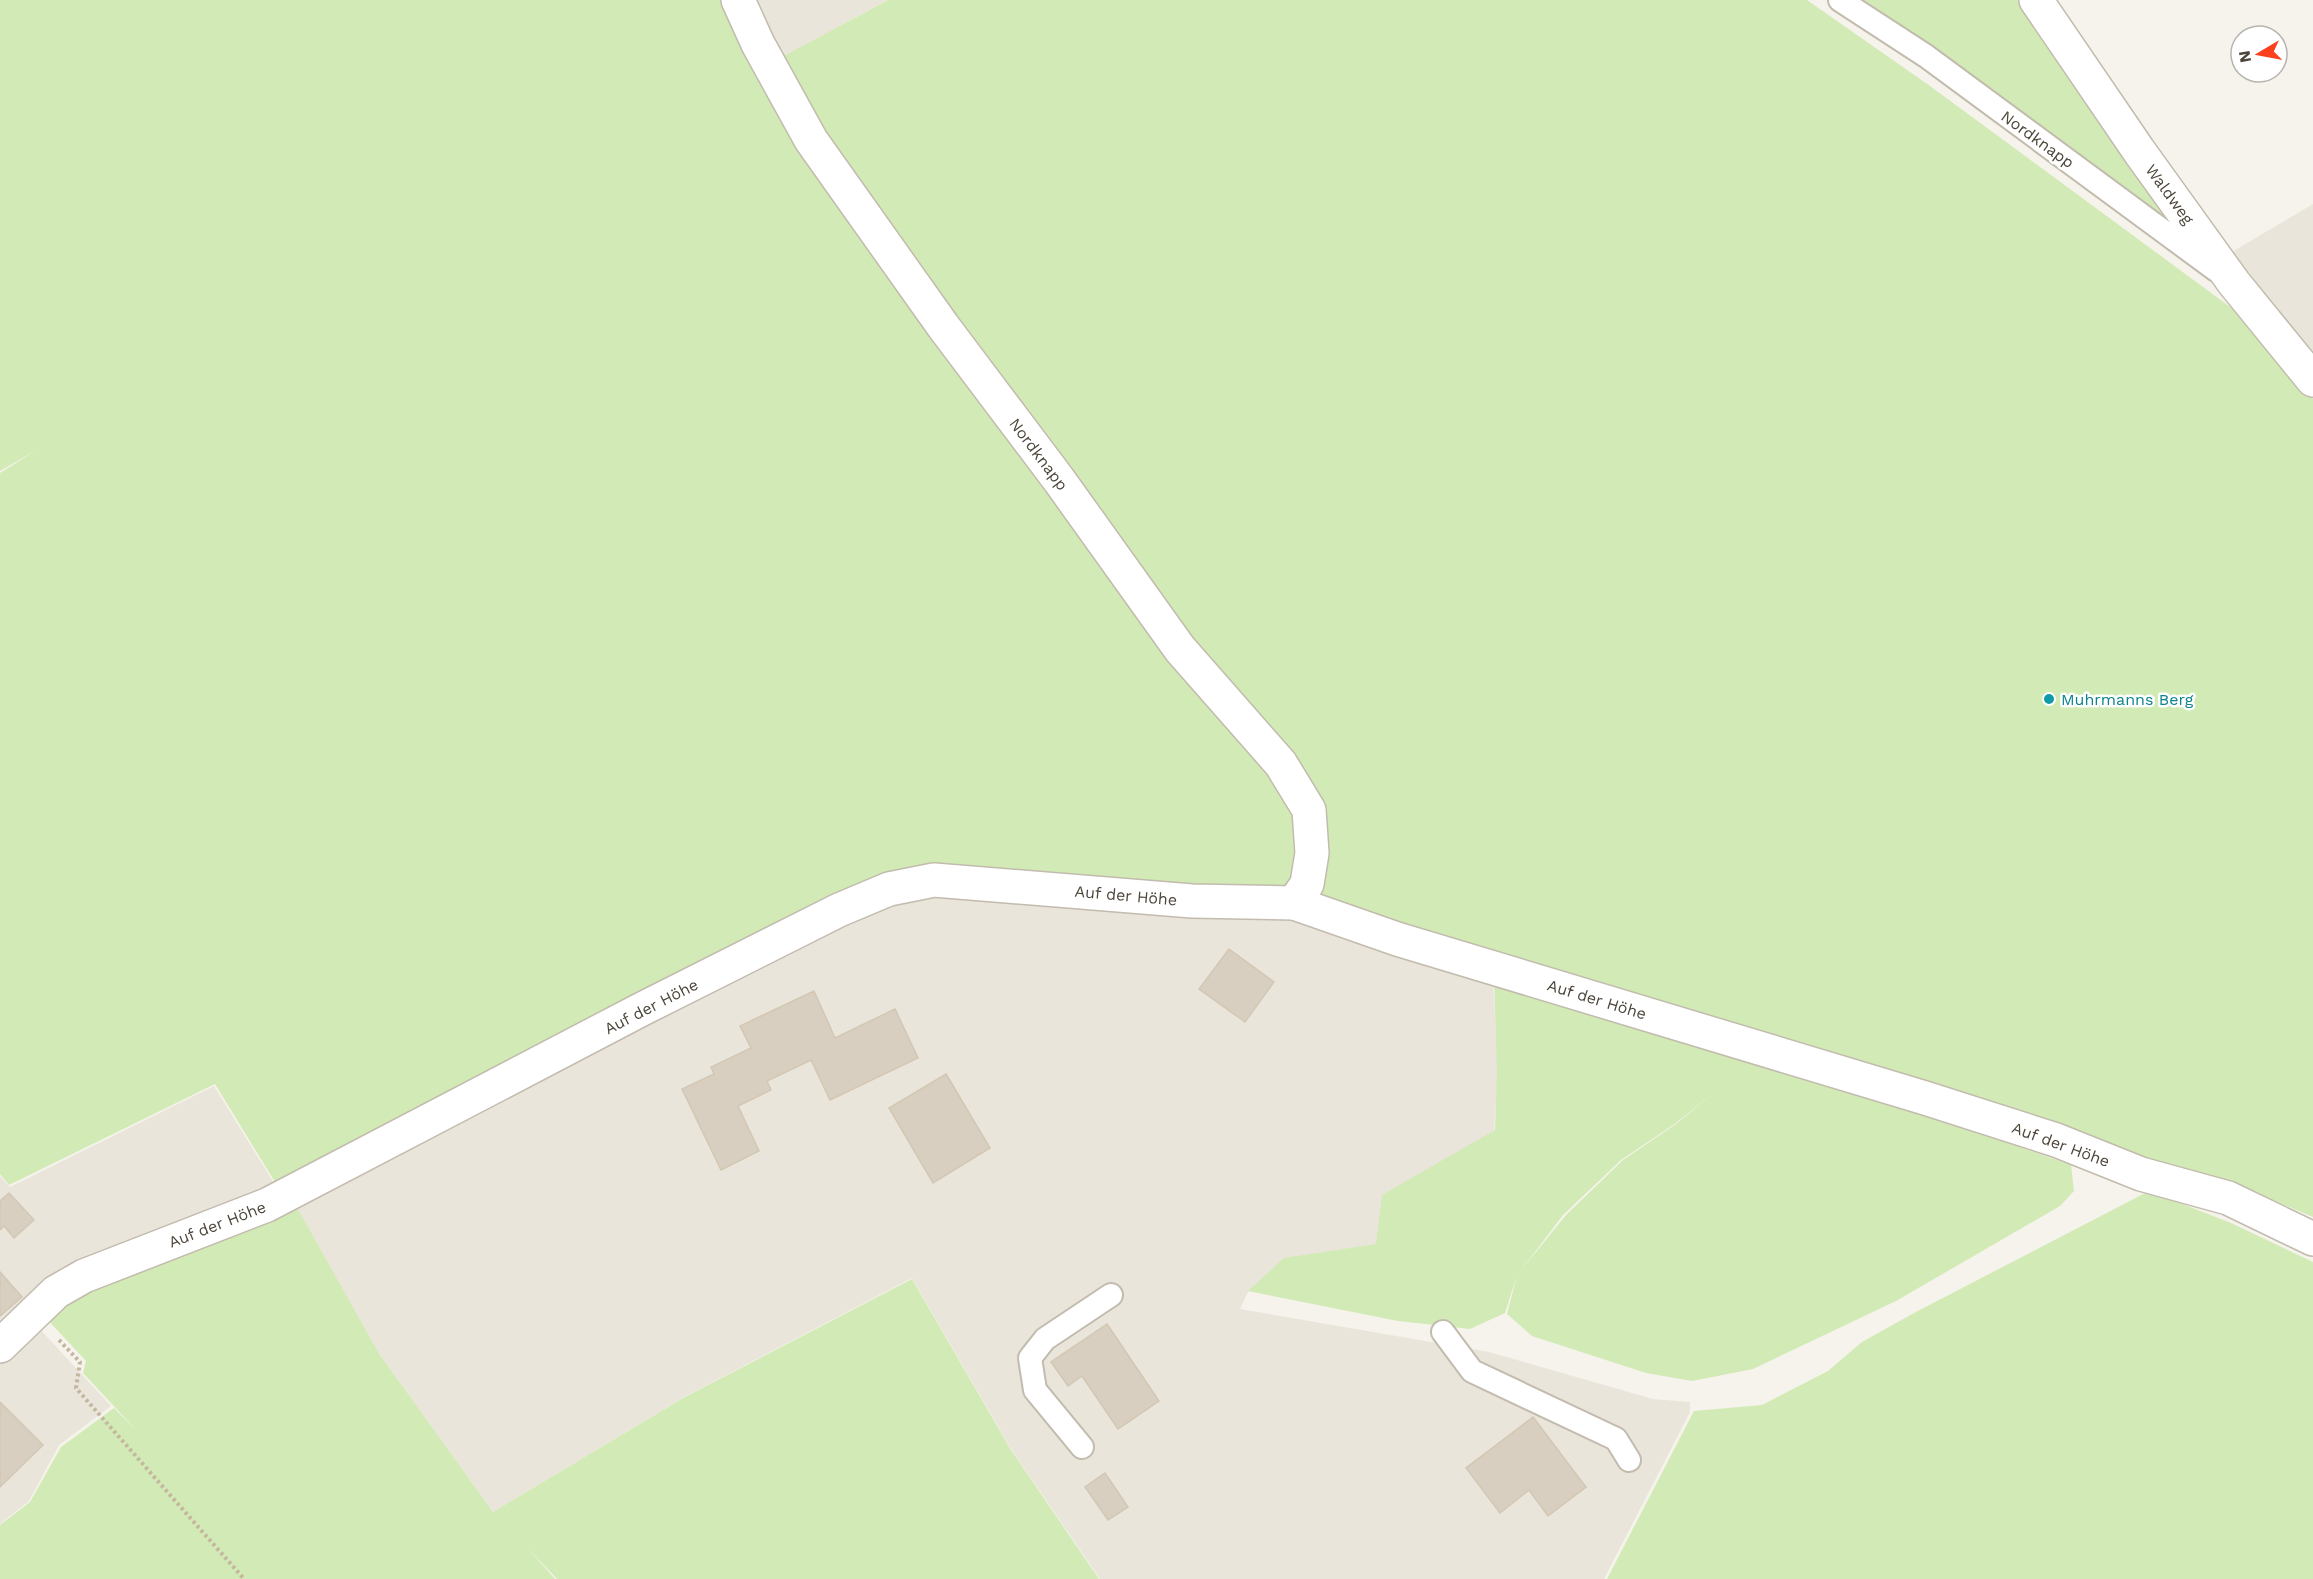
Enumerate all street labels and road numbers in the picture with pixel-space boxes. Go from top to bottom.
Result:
street label: Nordknapp [1997,107,2078,172]
street label: Waldweg [2141,161,2198,228]
street label: Nordknapp [1005,414,1072,494]
street label: Auf der Höhe [1074,882,1178,909]
street label: Auf der Höhe [601,975,701,1038]
street label: Auf der Höhe [1545,975,1649,1024]
street label: Auf der Höhe [2009,1118,2112,1171]
street label: Auf der Höhe [166,1197,268,1252]

